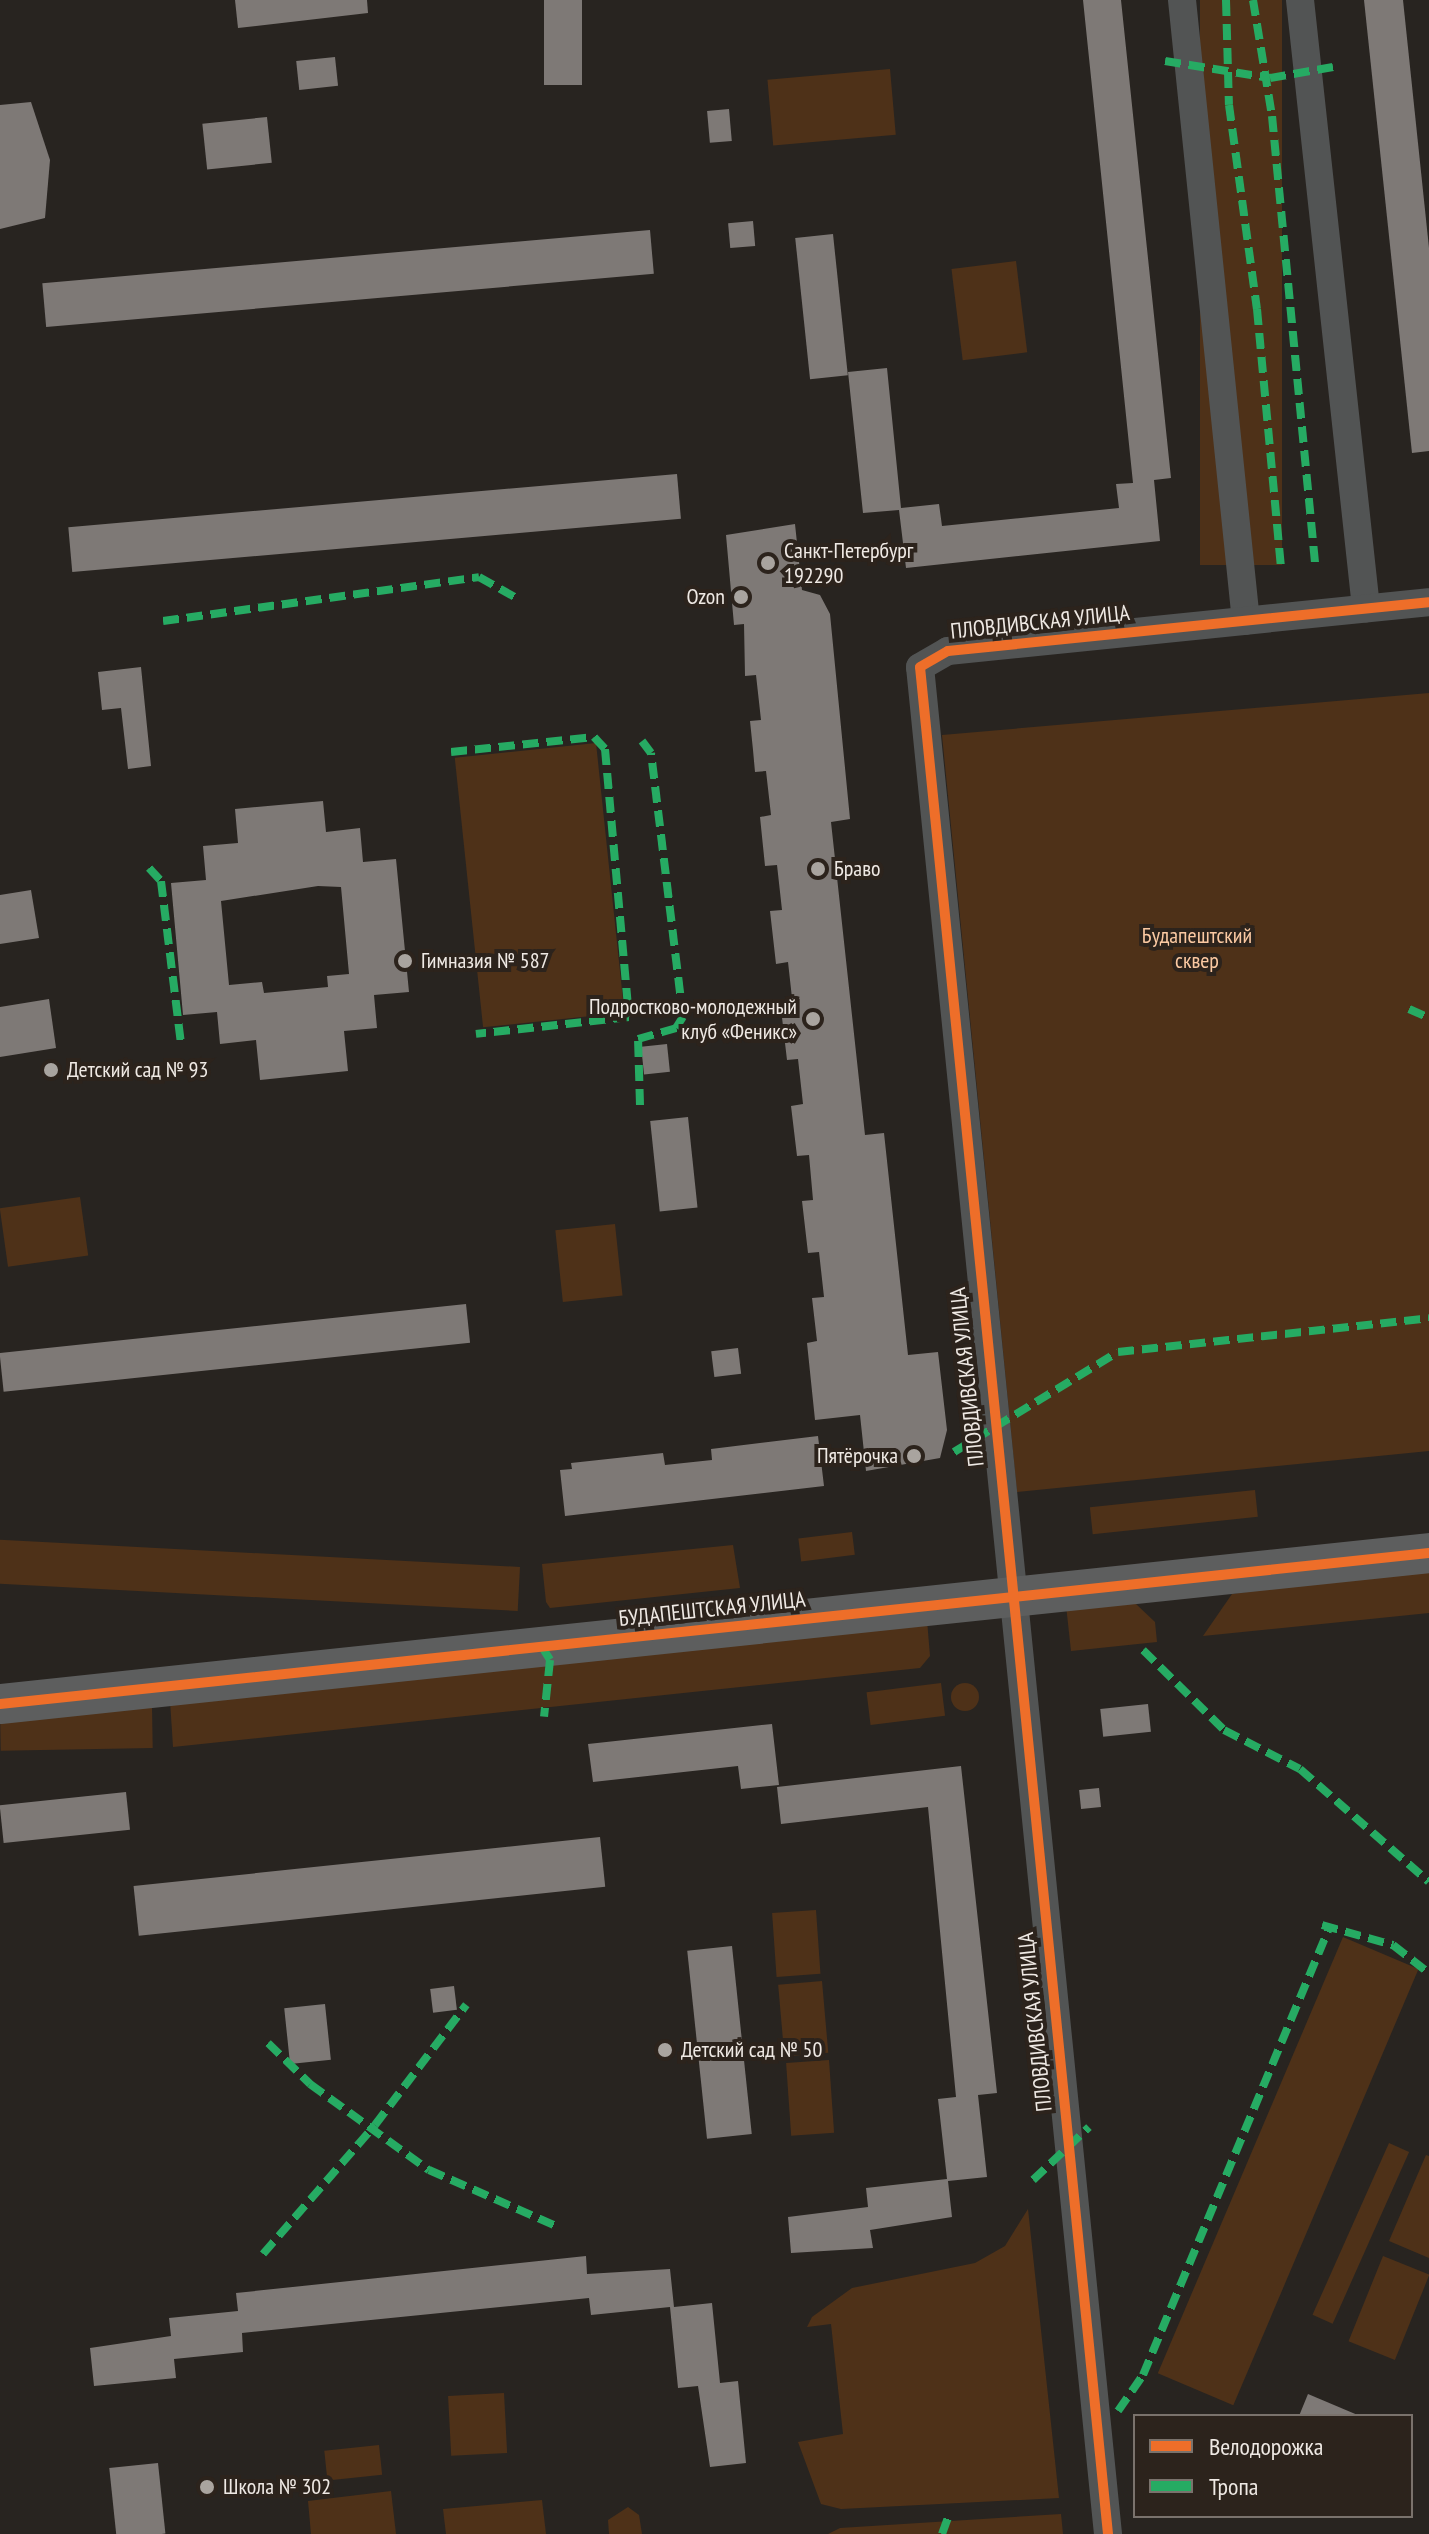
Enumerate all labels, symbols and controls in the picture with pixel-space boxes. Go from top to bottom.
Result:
place label: Санкт-Петербург 192290 [784,537,913,588]
marker: Санкт-Петербург 192290 [759,554,777,572]
place label: Ozon [686,584,725,610]
marker: Ozon [732,588,750,606]
street label: ПЛОВДИВСКАЯ УЛИЦА [949,599,1131,645]
place label: Браво [834,856,881,882]
marker: Браво [809,860,827,878]
park label: Будапештский сквер [1142,922,1252,974]
place label: Гимназия № 587 [421,948,549,974]
marker: Гимназия № 587 [396,952,414,970]
place label: Подростково-молодежный клуб «Феникс» [589,993,797,1044]
marker: Подростково-молодежный клуб «Феникс» [804,1010,822,1028]
place label: Детский сад № 93 [67,1057,208,1083]
marker: Детский сад № 93 [42,1061,60,1079]
street label: ПЛОВДИВСКАЯ УЛИЦА [944,1286,990,1468]
place label: Пятёрочка [817,1443,898,1469]
marker: Пятёрочка [905,1447,923,1465]
street label: БУДАПЕШТСКАЯ УЛИЦА [617,1586,807,1632]
street label: ПЛОВДИВСКАЯ УЛИЦА [1012,1931,1058,2113]
place label: Детский сад № 50 [681,2037,822,2063]
marker: Детский сад № 50 [656,2041,674,2059]
legend [1133,2414,1413,2518]
text: Велодорожка [1209,2431,1323,2462]
text: Тропа [1209,2471,1258,2502]
place label: Школа № 302 [223,2474,331,2500]
marker: Школа № 302 [198,2478,216,2496]

